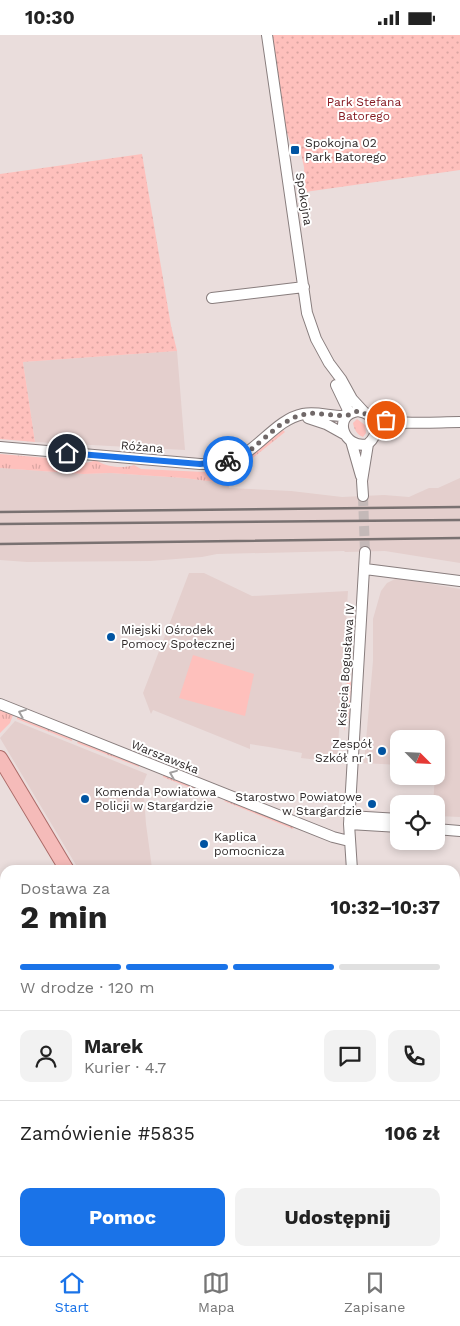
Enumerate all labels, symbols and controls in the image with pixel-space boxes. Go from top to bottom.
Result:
text: 10:30 [25,6,75,29]
park label: Park Stefana Batorego [327,95,402,123]
place label: Spokojna 02 Park Batorego [305,136,386,164]
marker: Spokojna 02 Park Batorego [289,144,301,156]
street label: Spokojna [293,171,315,227]
pin [365,399,407,441]
icon: bag [372,406,400,434]
pin [46,432,88,474]
courier [203,436,253,486]
street label: Różana [120,438,164,456]
icon: home [53,439,81,467]
icon: bike [214,447,242,475]
street label: Księcia Bogusława IV [335,603,357,727]
place label: Miejski Ośrodek Pomocy Społecznej [121,623,235,651]
marker: Miejski Ośrodek Pomocy Społecznej [105,631,117,643]
one-way arrow [18,709,27,720]
north arrow [390,730,445,785]
map controls [390,730,445,850]
street label: Warszawska [129,737,201,777]
place label: Zespół Szkół nr 1 [315,737,373,765]
marker: Zespół Szkół nr 1 [376,745,388,757]
one-way arrow [169,770,178,780]
place label: Komenda Powiatowa Policji w Stargardzie [95,785,216,813]
place label: Starostwo Powiatowe w Stargardzie [235,790,362,818]
marker: Komenda Powiatowa Policji w Stargardzie [79,793,91,805]
button: locate [390,795,445,850]
marker: Starostwo Powiatowe w Stargardzie [366,798,378,810]
place label: Kaplica pomocnicza [214,830,285,858]
marker: Kaplica pomocnicza [198,838,210,850]
text: Dostawa za [20,879,110,898]
text: 10:32–10:37 [331,896,440,919]
text: 2 min [20,898,108,936]
text: W drodze · 120 m [20,978,154,997]
button: person [20,1030,72,1082]
button: chat [324,1030,376,1082]
button: phone [388,1030,440,1082]
text: Marek [84,1035,143,1058]
text: Kurier · 4.7 [84,1058,166,1077]
text: Zamówienie #5835 [20,1122,195,1145]
text: 106 zł [385,1122,440,1145]
button: Pomoc [20,1188,225,1246]
button: Udostępnij [235,1188,440,1246]
tab: Start [55,1269,89,1315]
tab: Mapa [198,1269,235,1315]
tab: Zapisane [344,1269,405,1315]

